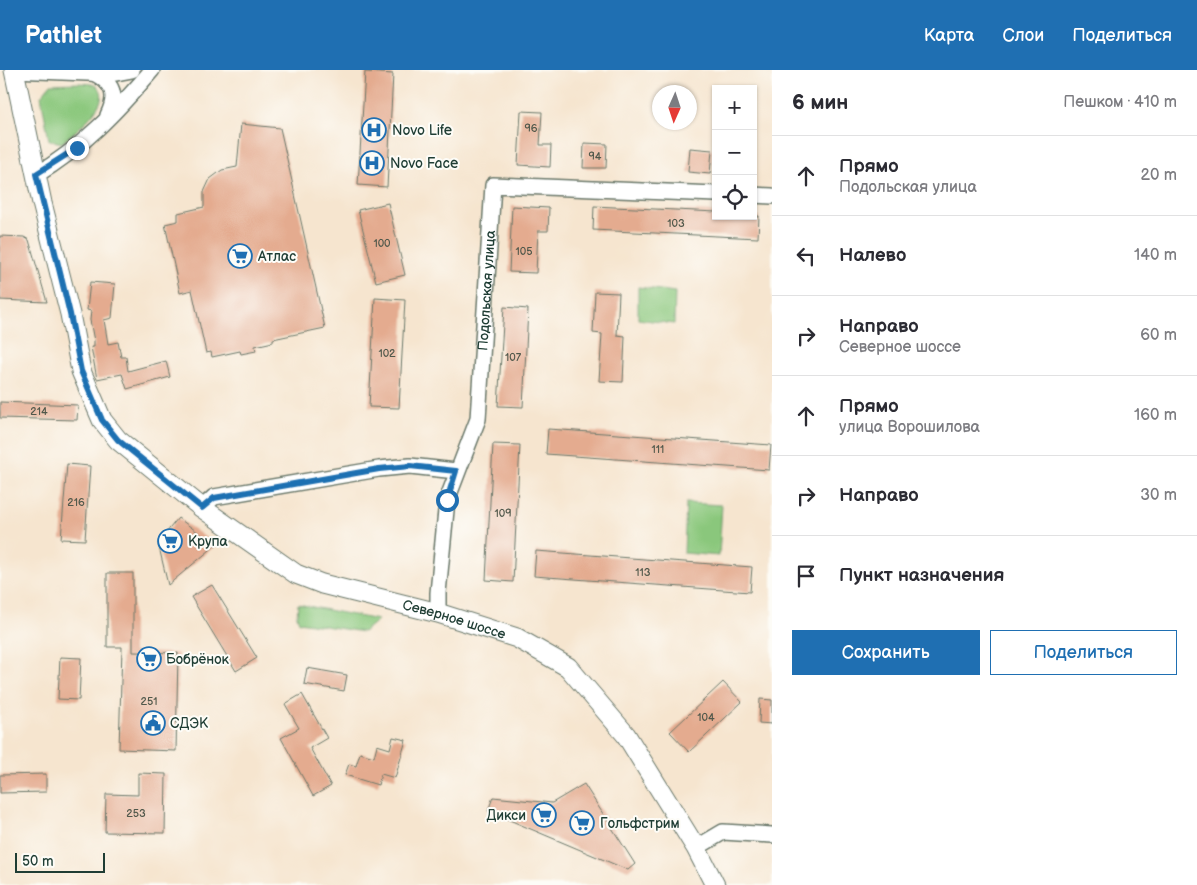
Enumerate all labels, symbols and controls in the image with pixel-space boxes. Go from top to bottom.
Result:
text: Pathlet [25,21,102,50]
text: Карта [924,25,974,46]
text: Слои [1002,25,1044,46]
text: Поделиться [1072,25,1172,46]
north arrow [652,85,697,130]
map controls [712,85,757,220]
button: + [712,85,757,130]
text: 6 мин [792,90,848,115]
text: Пешком · 410 m [1063,93,1177,112]
hospital icon: Novo Life [361,117,387,143]
place label: Novo Life [392,122,452,139]
house number: 96 [524,122,538,135]
button: − [712,130,757,175]
route end [66,137,89,160]
hospital icon: Novo Face [359,150,385,176]
house number: 94 [588,150,602,163]
place label: Novo Face [390,155,458,172]
text: Прямо [839,155,899,178]
icon: ahead [792,162,820,190]
text: 20 m [1141,166,1177,185]
button: locate [712,175,757,220]
text: Подольская улица [839,178,977,197]
house number: 103 [667,217,685,230]
street label: Подольская улица [474,229,499,351]
house number: 100 [373,237,391,250]
icon: left [792,242,820,270]
supermarket icon: Атлас [227,243,253,269]
text: Налево [839,244,906,267]
house number: 105 [515,245,533,258]
text: 140 m [1134,246,1177,265]
place label: Атлас [257,248,296,265]
text: Направо [839,315,919,338]
icon: right [792,322,820,350]
text: 60 m [1140,326,1177,345]
text: Северное шоссе [839,338,961,357]
house number: 102 [378,347,396,360]
house number: 107 [505,351,522,364]
text: Прямо [839,395,899,418]
icon: ahead [792,402,820,430]
house number: 214 [30,405,48,418]
text: 160 m [1134,406,1177,425]
text: улица Ворошилова [839,418,980,437]
house number: 111 [652,443,664,456]
icon: right [792,482,820,510]
text: Направо [839,484,919,507]
text: 30 m [1140,486,1177,505]
route start [436,489,459,512]
house number: 216 [67,496,85,509]
house number: 109 [494,507,512,520]
supermarket icon: Крупа [157,528,183,554]
place label: Крупа [188,533,228,550]
icon: arrive [792,562,820,590]
text: Пункт назначения [839,564,1004,587]
house number: 113 [635,566,651,579]
street label: Северное шоссе [401,596,508,643]
button: Сохранить [792,630,980,675]
button: Поделиться [990,630,1177,675]
supermarket icon: Бобрёнок [136,646,162,672]
place label: Бобрёнок [166,651,230,668]
house number: 251 [140,695,158,708]
public building icon: СДЭК [140,710,166,736]
house number: 104 [697,711,715,724]
place label: СДЭК [170,715,209,732]
supermarket icon: Дикси [531,802,557,828]
house number: 253 [126,807,146,820]
place label: Дикси [486,807,526,824]
supermarket icon: Гольфстрим [569,810,595,836]
place label: Гольфстрим [600,815,680,832]
scale bar [15,850,105,873]
text: 50 m [22,853,54,870]

